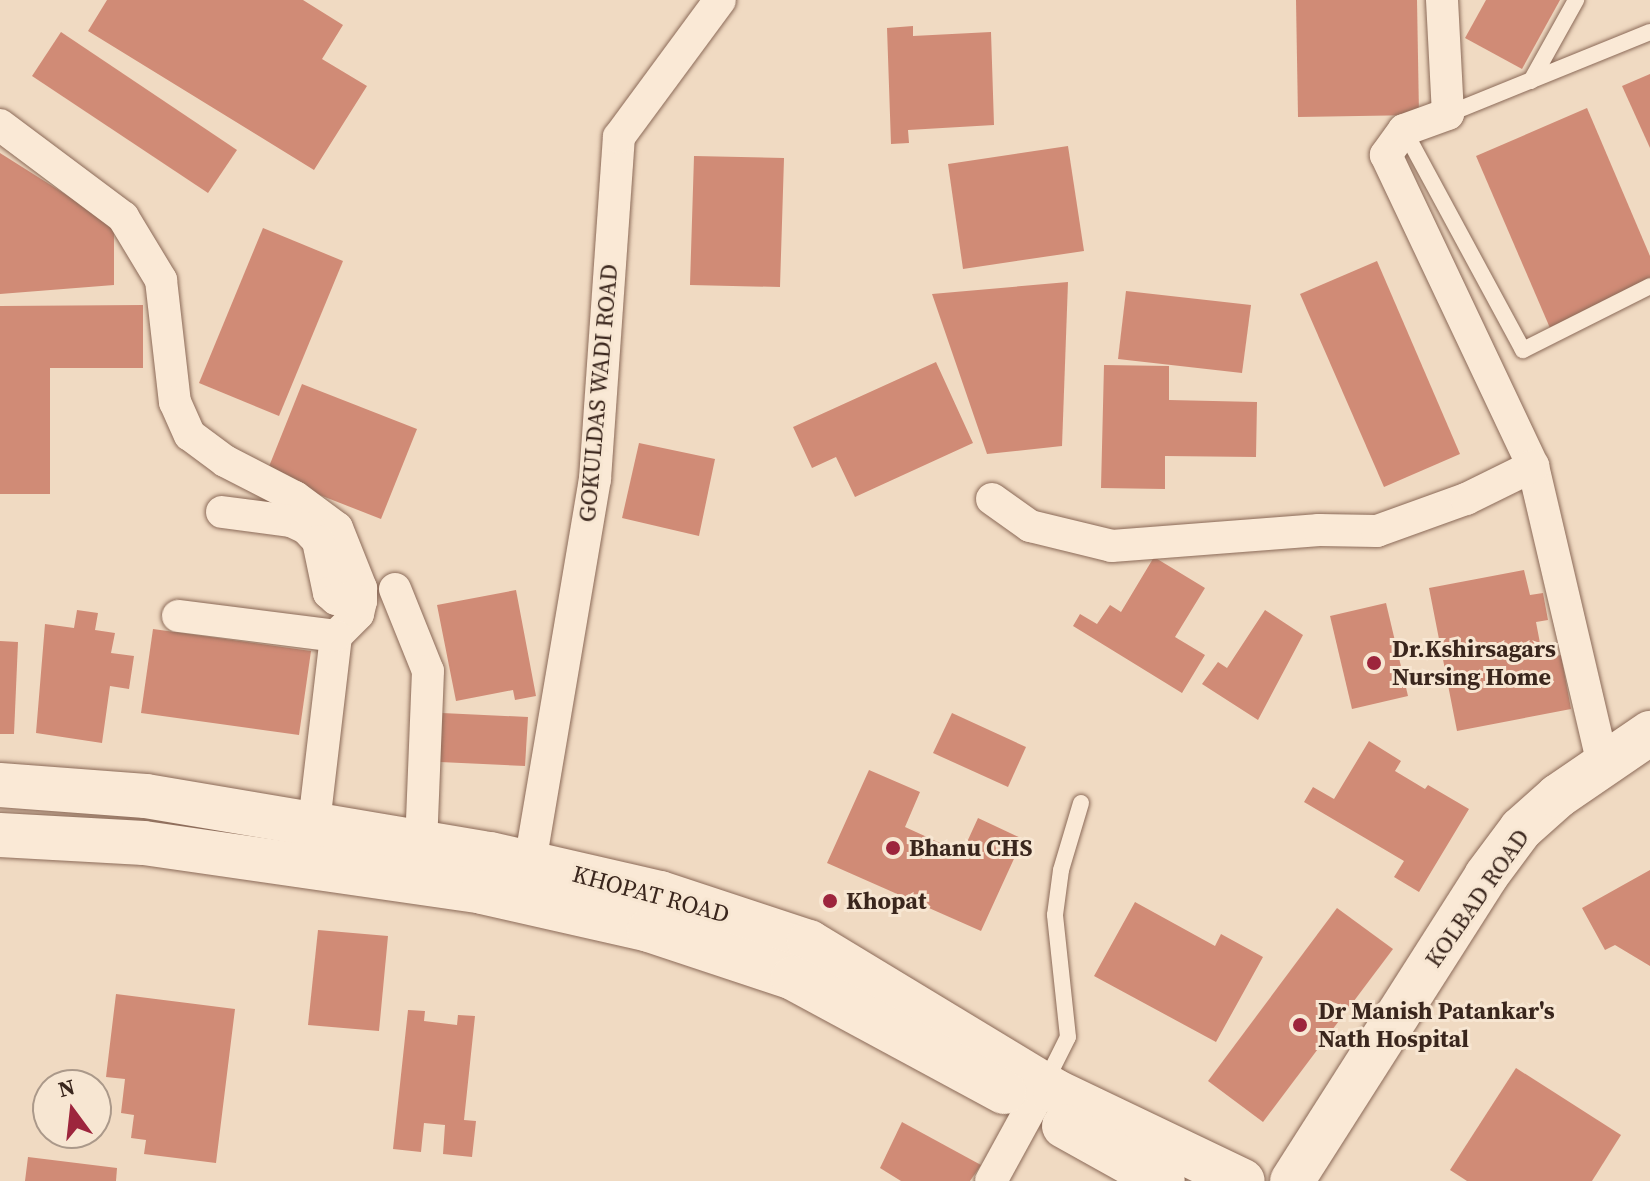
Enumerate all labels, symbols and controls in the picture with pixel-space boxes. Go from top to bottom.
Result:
street label: GOKULDAS WADI ROAD [572,262,624,524]
place label: Dr.Kshirsagars Nursing Home [1392,635,1556,691]
marker: Dr.Kshirsagars Nursing Home [1363,652,1385,674]
street label: KOLBAD ROAD [1419,823,1535,973]
place label: Bhanu CHS [909,834,1032,862]
marker: Bhanu CHS [884,839,902,857]
street label: KHOPAT ROAD [569,859,733,929]
place label: Khopat [846,887,927,915]
marker: Khopat [821,892,839,910]
place label: Dr Manish Patankar's Nath Hospital [1318,997,1555,1053]
marker: Dr Manish Patankar's Nath Hospital [1289,1014,1311,1036]
north arrow [32,1069,112,1149]
text: N [55,1071,78,1104]

